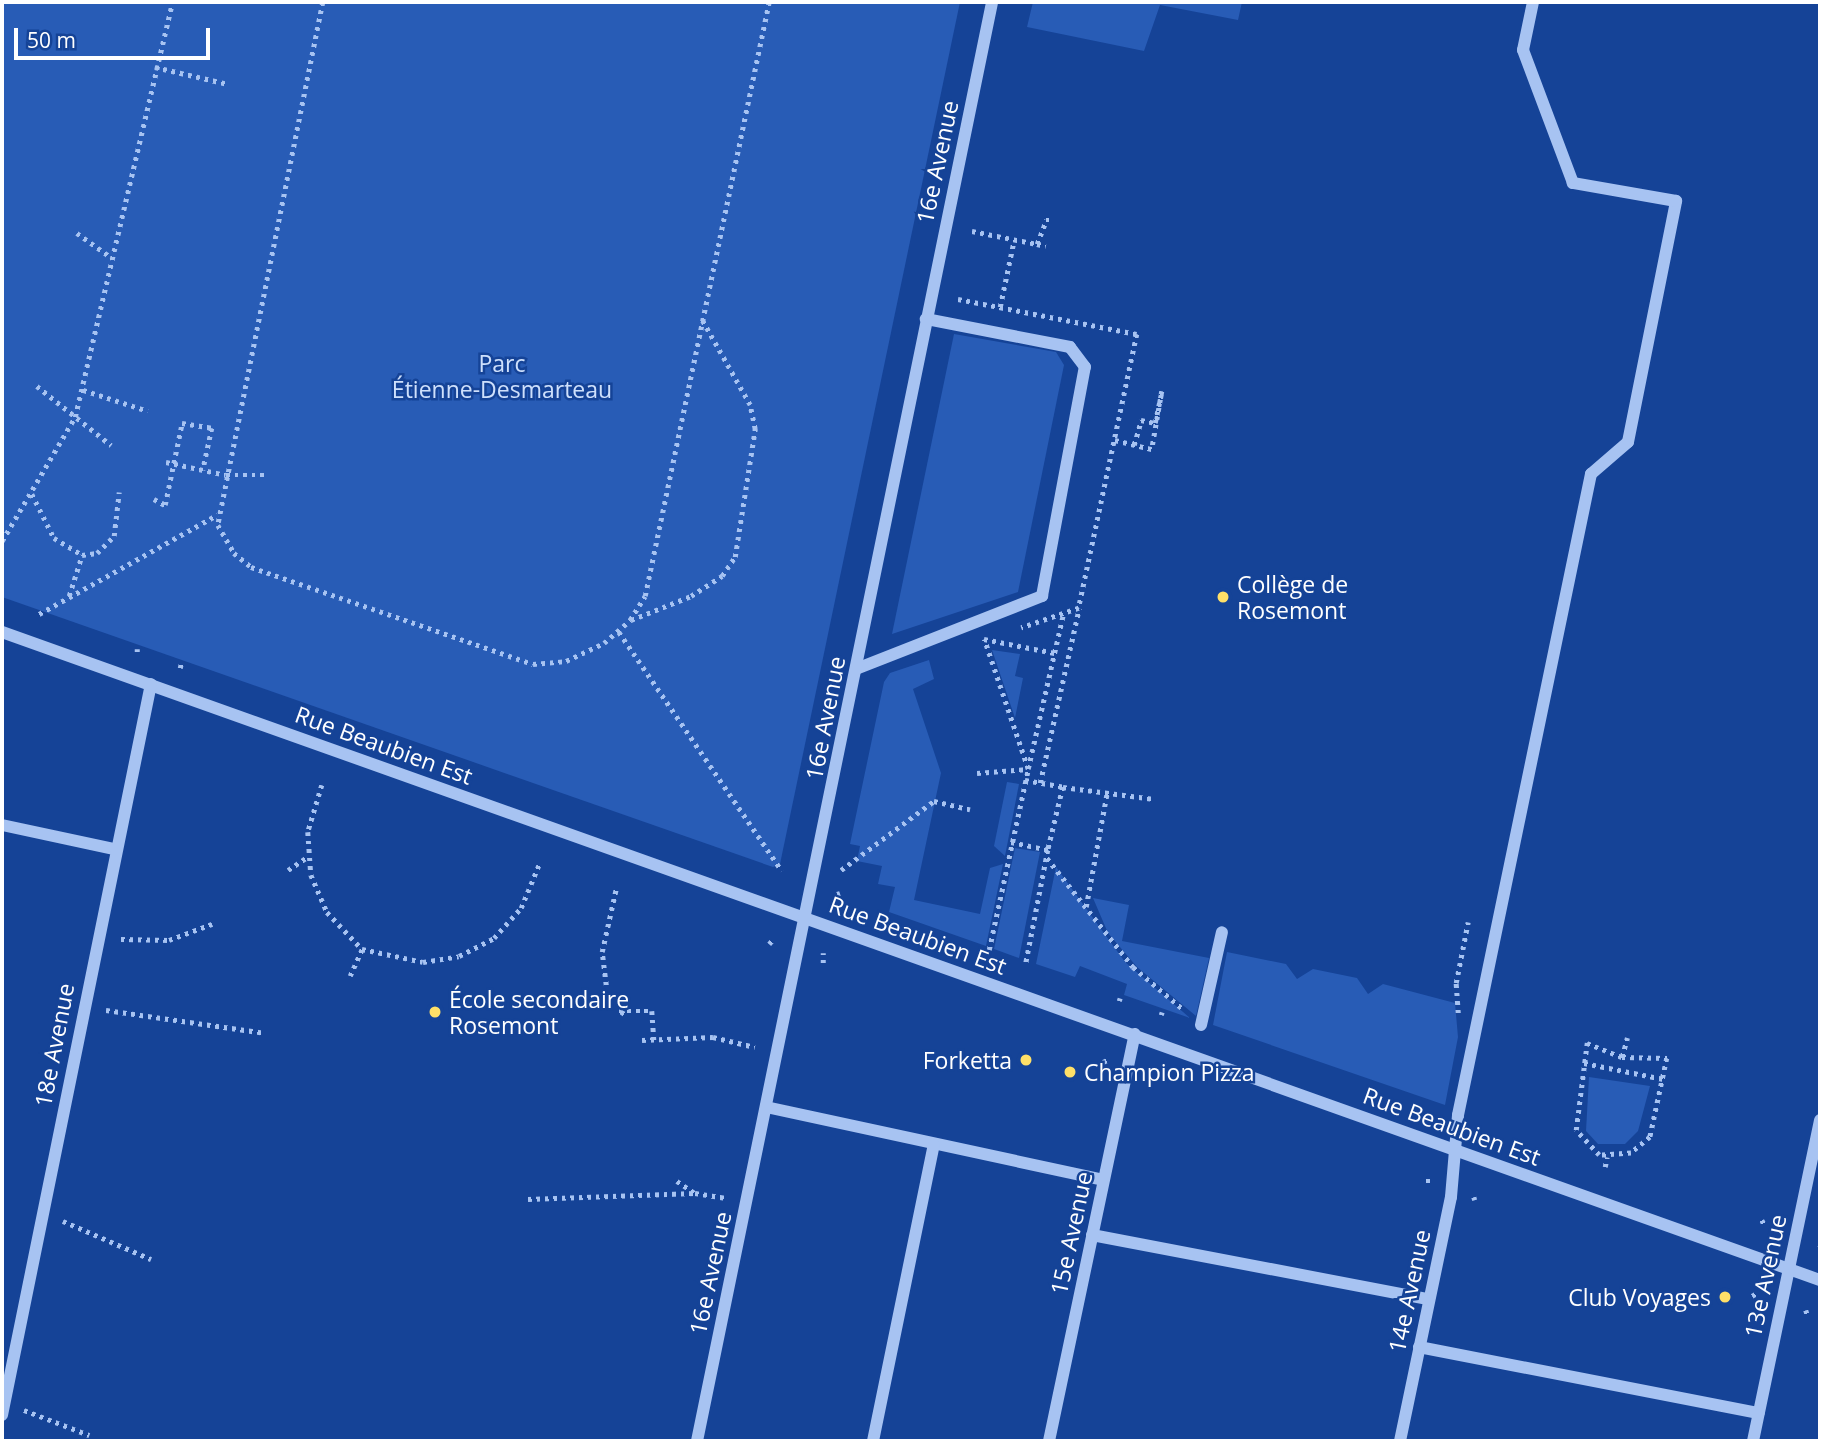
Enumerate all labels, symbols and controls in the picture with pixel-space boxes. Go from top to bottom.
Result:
scale bar [18,14,214,58]
text: 50 m [27,26,76,54]
street label: 16e Avenue [910,98,964,226]
park label: Parc Étienne-Desmarteau [392,349,612,403]
place label: Collège de Rosemont [1237,570,1348,624]
marker: Collège de Rosemont [1215,589,1231,605]
street label: 16e Avenue [800,654,850,782]
street label: Rue Beaubien Est [292,700,476,790]
street label: Rue Beaubien Est [826,890,1010,980]
street label: 18e Avenue [29,981,79,1109]
place label: École secondaire Rosemont [449,985,629,1039]
marker: École secondaire Rosemont [427,1004,443,1020]
place label: Forketta [923,1046,1012,1074]
marker: Forketta [1018,1052,1034,1068]
place label: Champion Pizza [1084,1058,1254,1086]
marker: Champion Pizza [1062,1064,1078,1080]
street label: Rue Beaubien Est [1360,1081,1544,1171]
street label: 15e Avenue [1044,1169,1098,1297]
street label: 16e Avenue [683,1209,737,1337]
street label: 13e Avenue [1738,1212,1792,1340]
street label: 14e Avenue [1382,1227,1436,1355]
place label: Club Voyages [1568,1283,1711,1311]
marker: Club Voyages [1717,1289,1733,1305]

